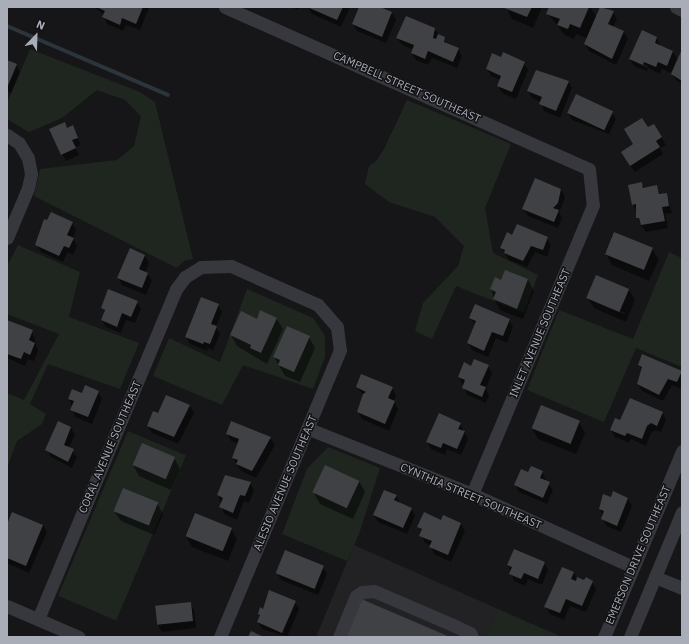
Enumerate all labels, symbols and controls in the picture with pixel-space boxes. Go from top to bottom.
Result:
north arrow [16,16,56,56]
text: N [34,17,47,33]
street label: CAMPBELL STREET SOUTHEAST [331,48,483,126]
street label: INLET AVENUE SOUTHEAST [507,267,573,399]
street label: CORAL AVENUE SOUTHEAST [76,379,144,515]
street label: ALESIO AVENUE SOUTHEAST [250,413,320,553]
street label: CYNTHIA STREET SOUTHEAST [398,460,544,532]
street label: EMERSON DRIVE SOUTHEAST [603,484,673,626]

